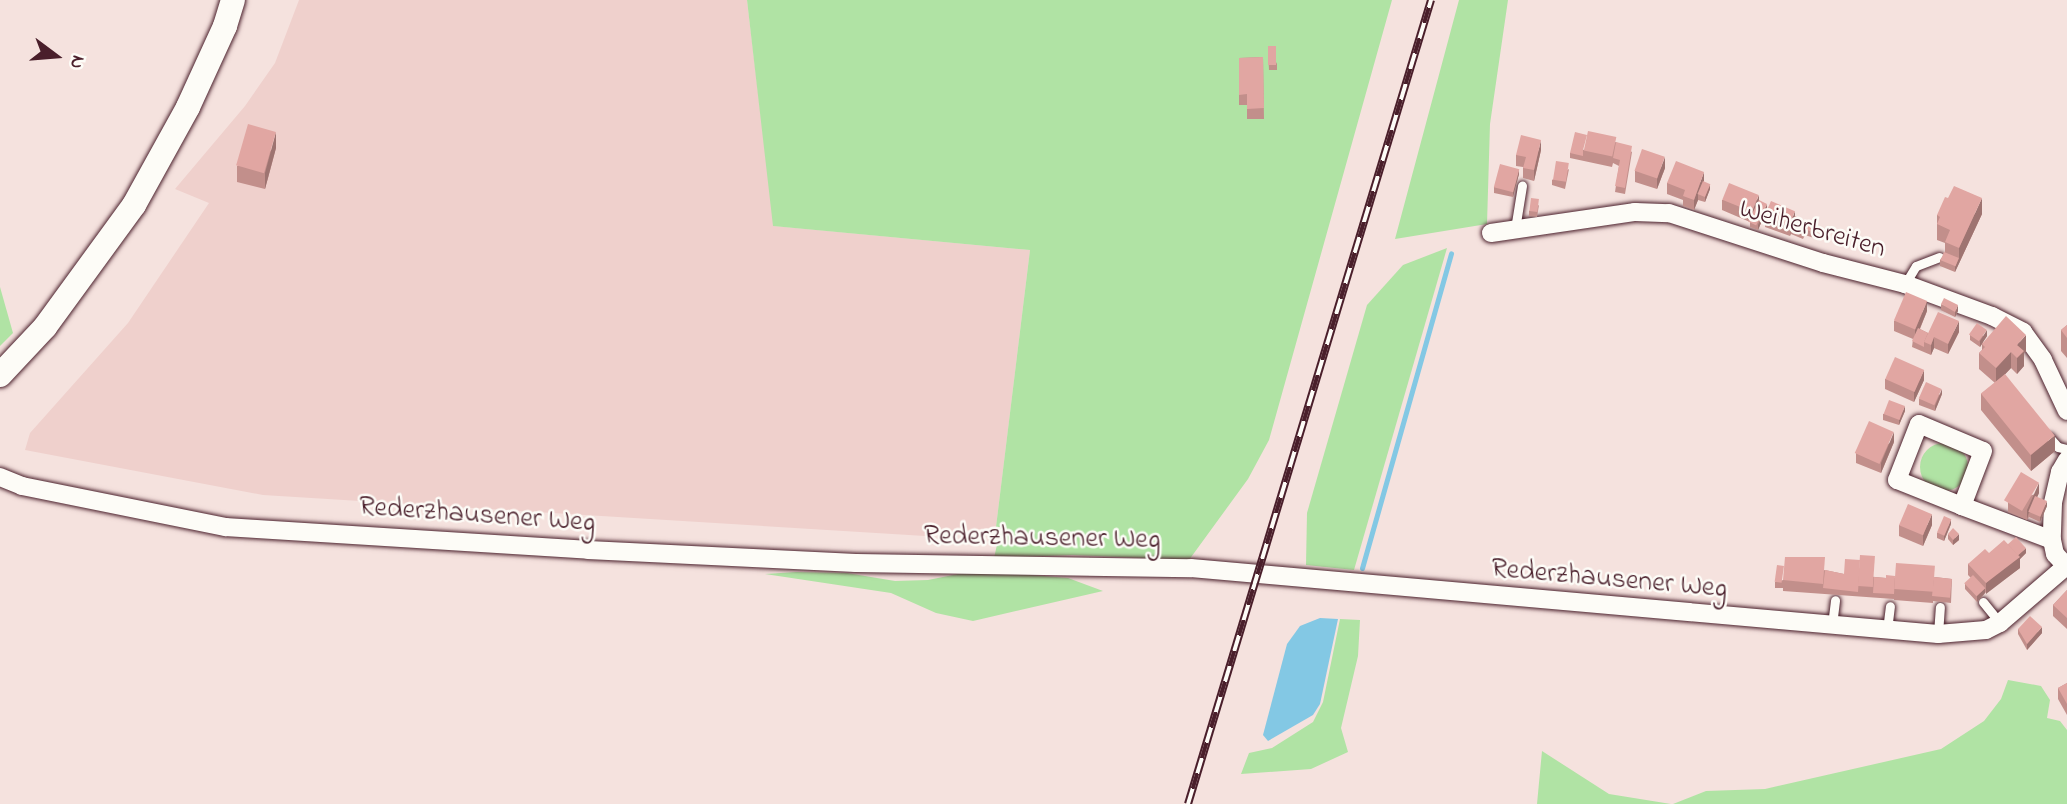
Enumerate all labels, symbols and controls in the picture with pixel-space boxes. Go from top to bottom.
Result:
north arrow [21,21,91,91]
text: N [62,52,91,72]
street label: Weiherbreiten [1735,193,1889,267]
street label: Rederzhausener Weg [358,491,596,541]
street label: Rederzhausener Weg [923,520,1161,558]
street label: Rederzhausener Weg [1490,553,1728,607]

